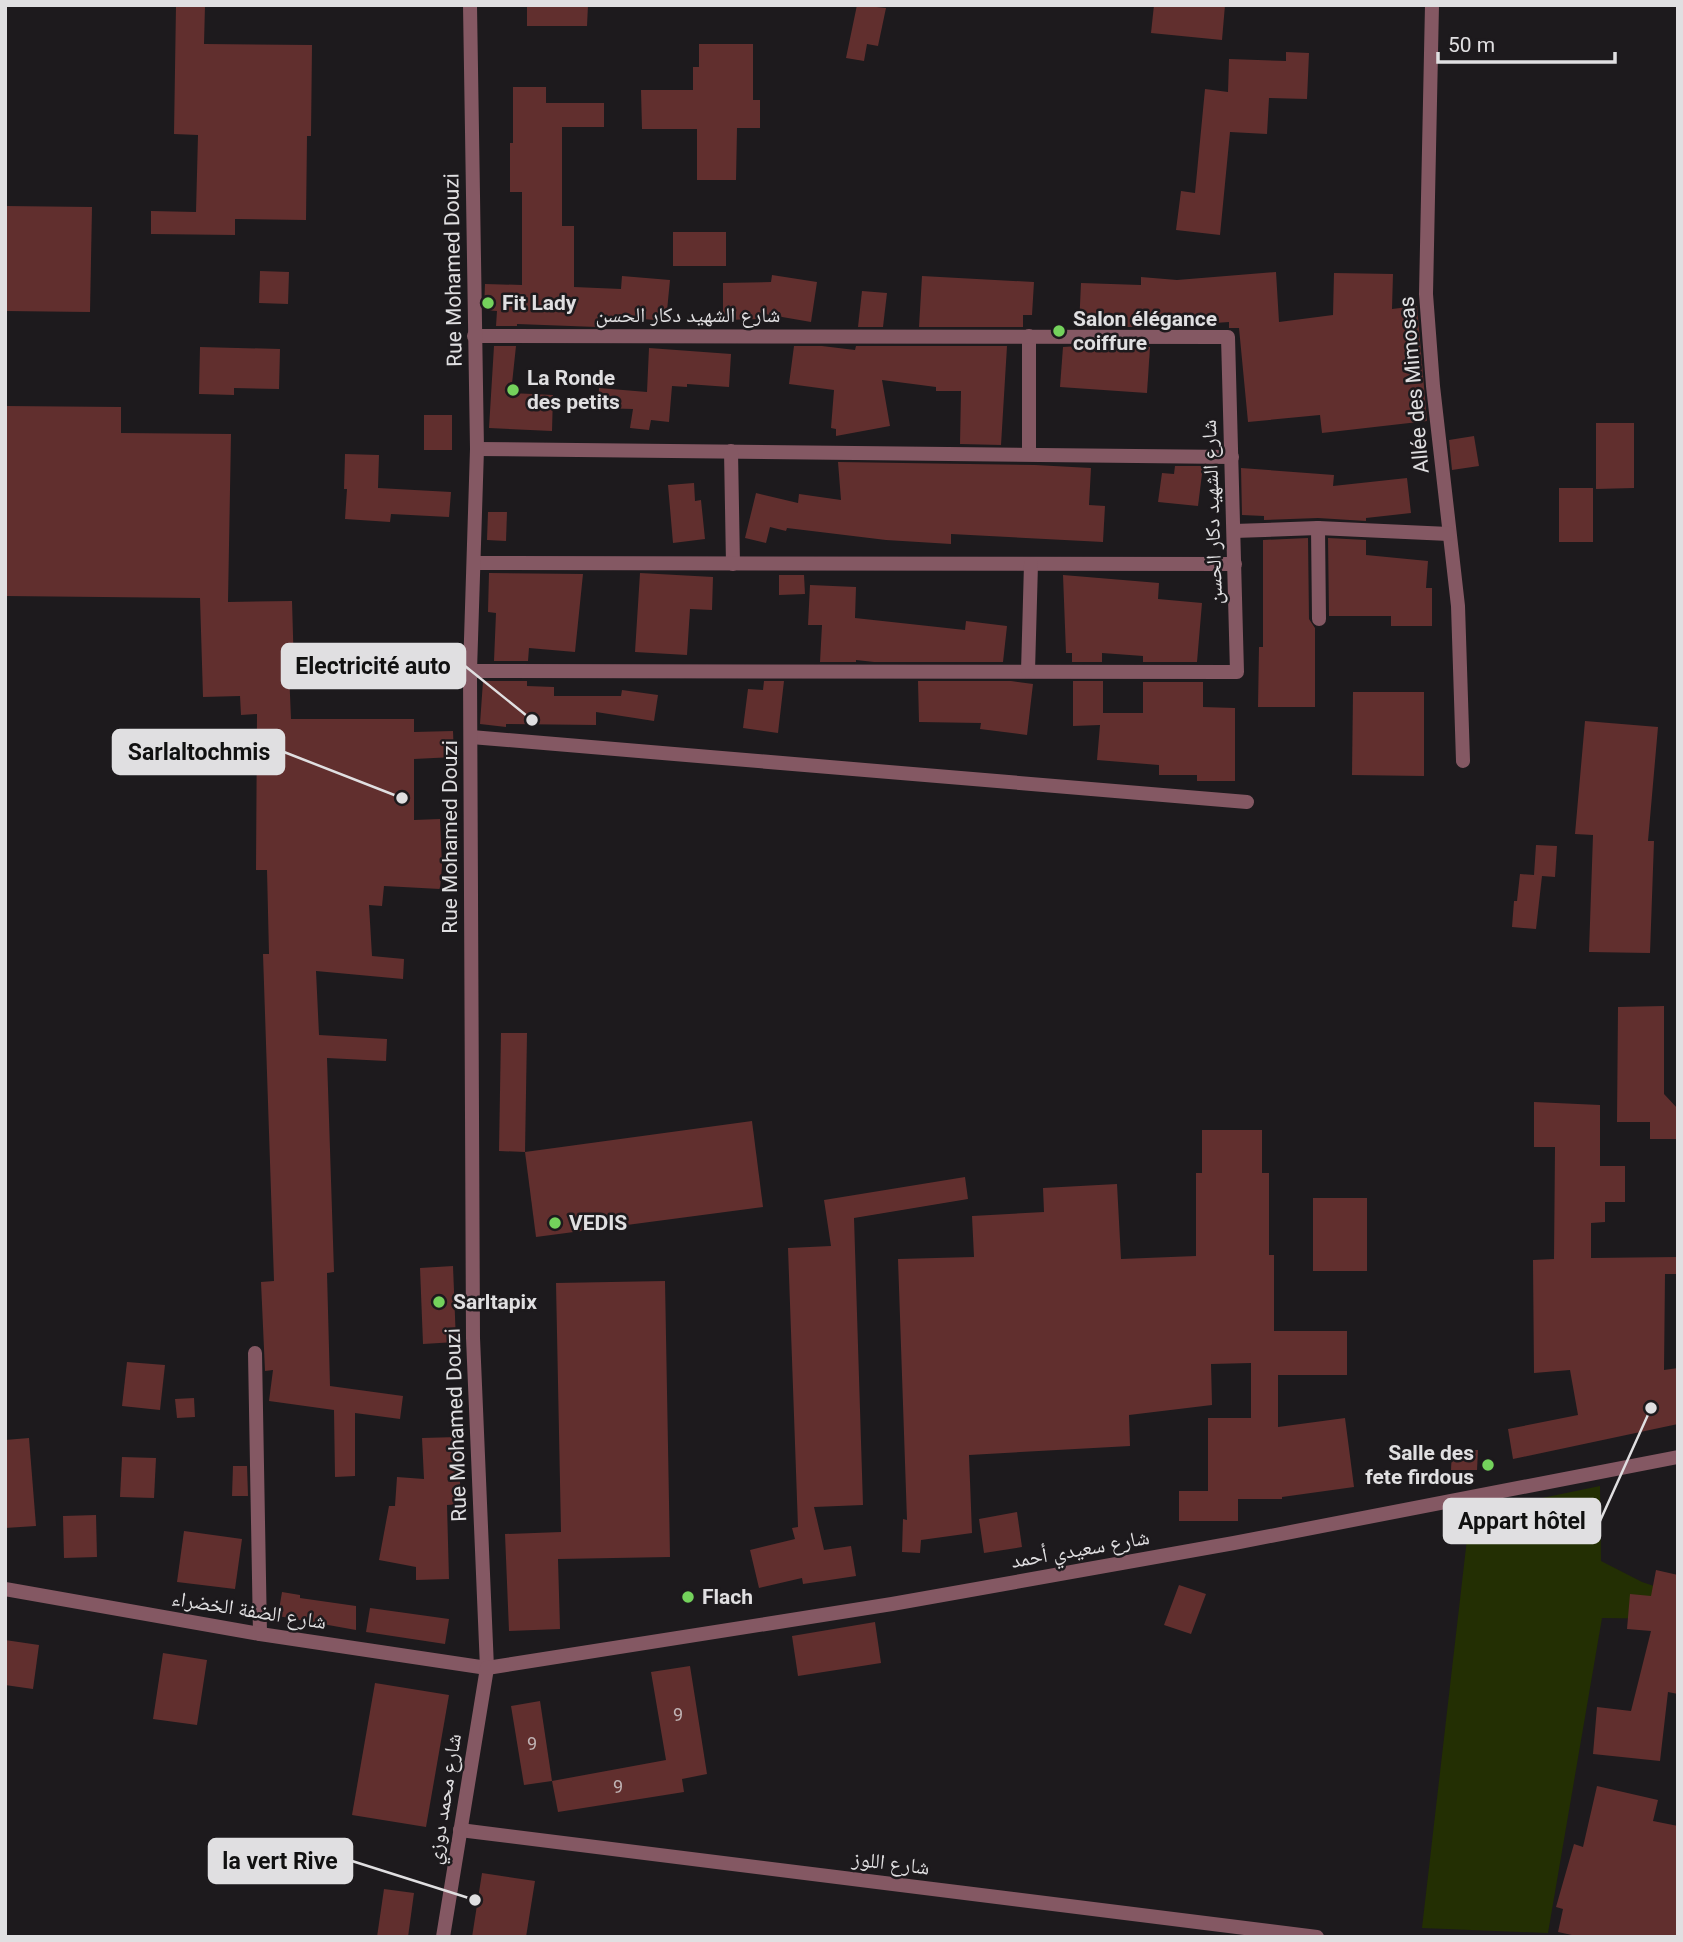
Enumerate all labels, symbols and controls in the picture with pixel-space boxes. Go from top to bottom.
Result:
scale bar [1438,21,1615,65]
text: 50 m [1448,33,1495,57]
street label: Rue Mohamed Douzi [439,173,467,367]
place label: Fit Lady [502,291,577,315]
marker: Fit Lady [480,295,496,311]
street label: Allée des Mimosas [1394,296,1434,474]
street label: شارع الشهيد دكار الحسن [596,303,780,328]
place label: Salon élégance coiffure [1073,307,1217,355]
marker: Salon élégance coiffure [1051,323,1067,339]
place label: La Ronde des petits [527,366,620,414]
marker: La Ronde des petits [505,382,521,398]
street label: شارع الشهيد دكار الحسن [1197,419,1228,605]
callout: Electricité auto [282,644,465,688]
text: Electricité auto [295,653,451,680]
callout: Sarlaltochmis [113,730,284,774]
text: Sarlaltochmis [128,739,270,766]
street label: Rue Mohamed Douzi [438,740,462,934]
place label: VEDIS [569,1211,627,1235]
marker: VEDIS [547,1215,563,1231]
place label: Sarltapix [453,1290,537,1314]
marker: Sarltapix [431,1294,447,1310]
street label: Rue Mohamed Douzi [441,1328,471,1522]
place label: Salle des fete firdous [1365,1441,1474,1489]
marker: Salle des fete firdous [1480,1457,1496,1473]
callout: Appart hôtel [1444,1499,1600,1543]
text: Appart hôtel [1458,1508,1586,1535]
street label: شارع سعيدي أحمد [1009,1524,1152,1577]
place label: Flach [702,1585,753,1609]
street label: شارع الضفة الخضراء [170,1586,328,1635]
marker: Flach [680,1589,696,1605]
house number: 9 [673,1704,683,1725]
street label: شارع محمد دوزي [422,1732,470,1867]
house number: 9 [527,1733,537,1754]
house number: 9 [613,1776,623,1797]
callout: la vert Rive [209,1839,352,1883]
street label: شارع اللوز [850,1846,931,1881]
text: la vert Rive [222,1848,338,1875]

